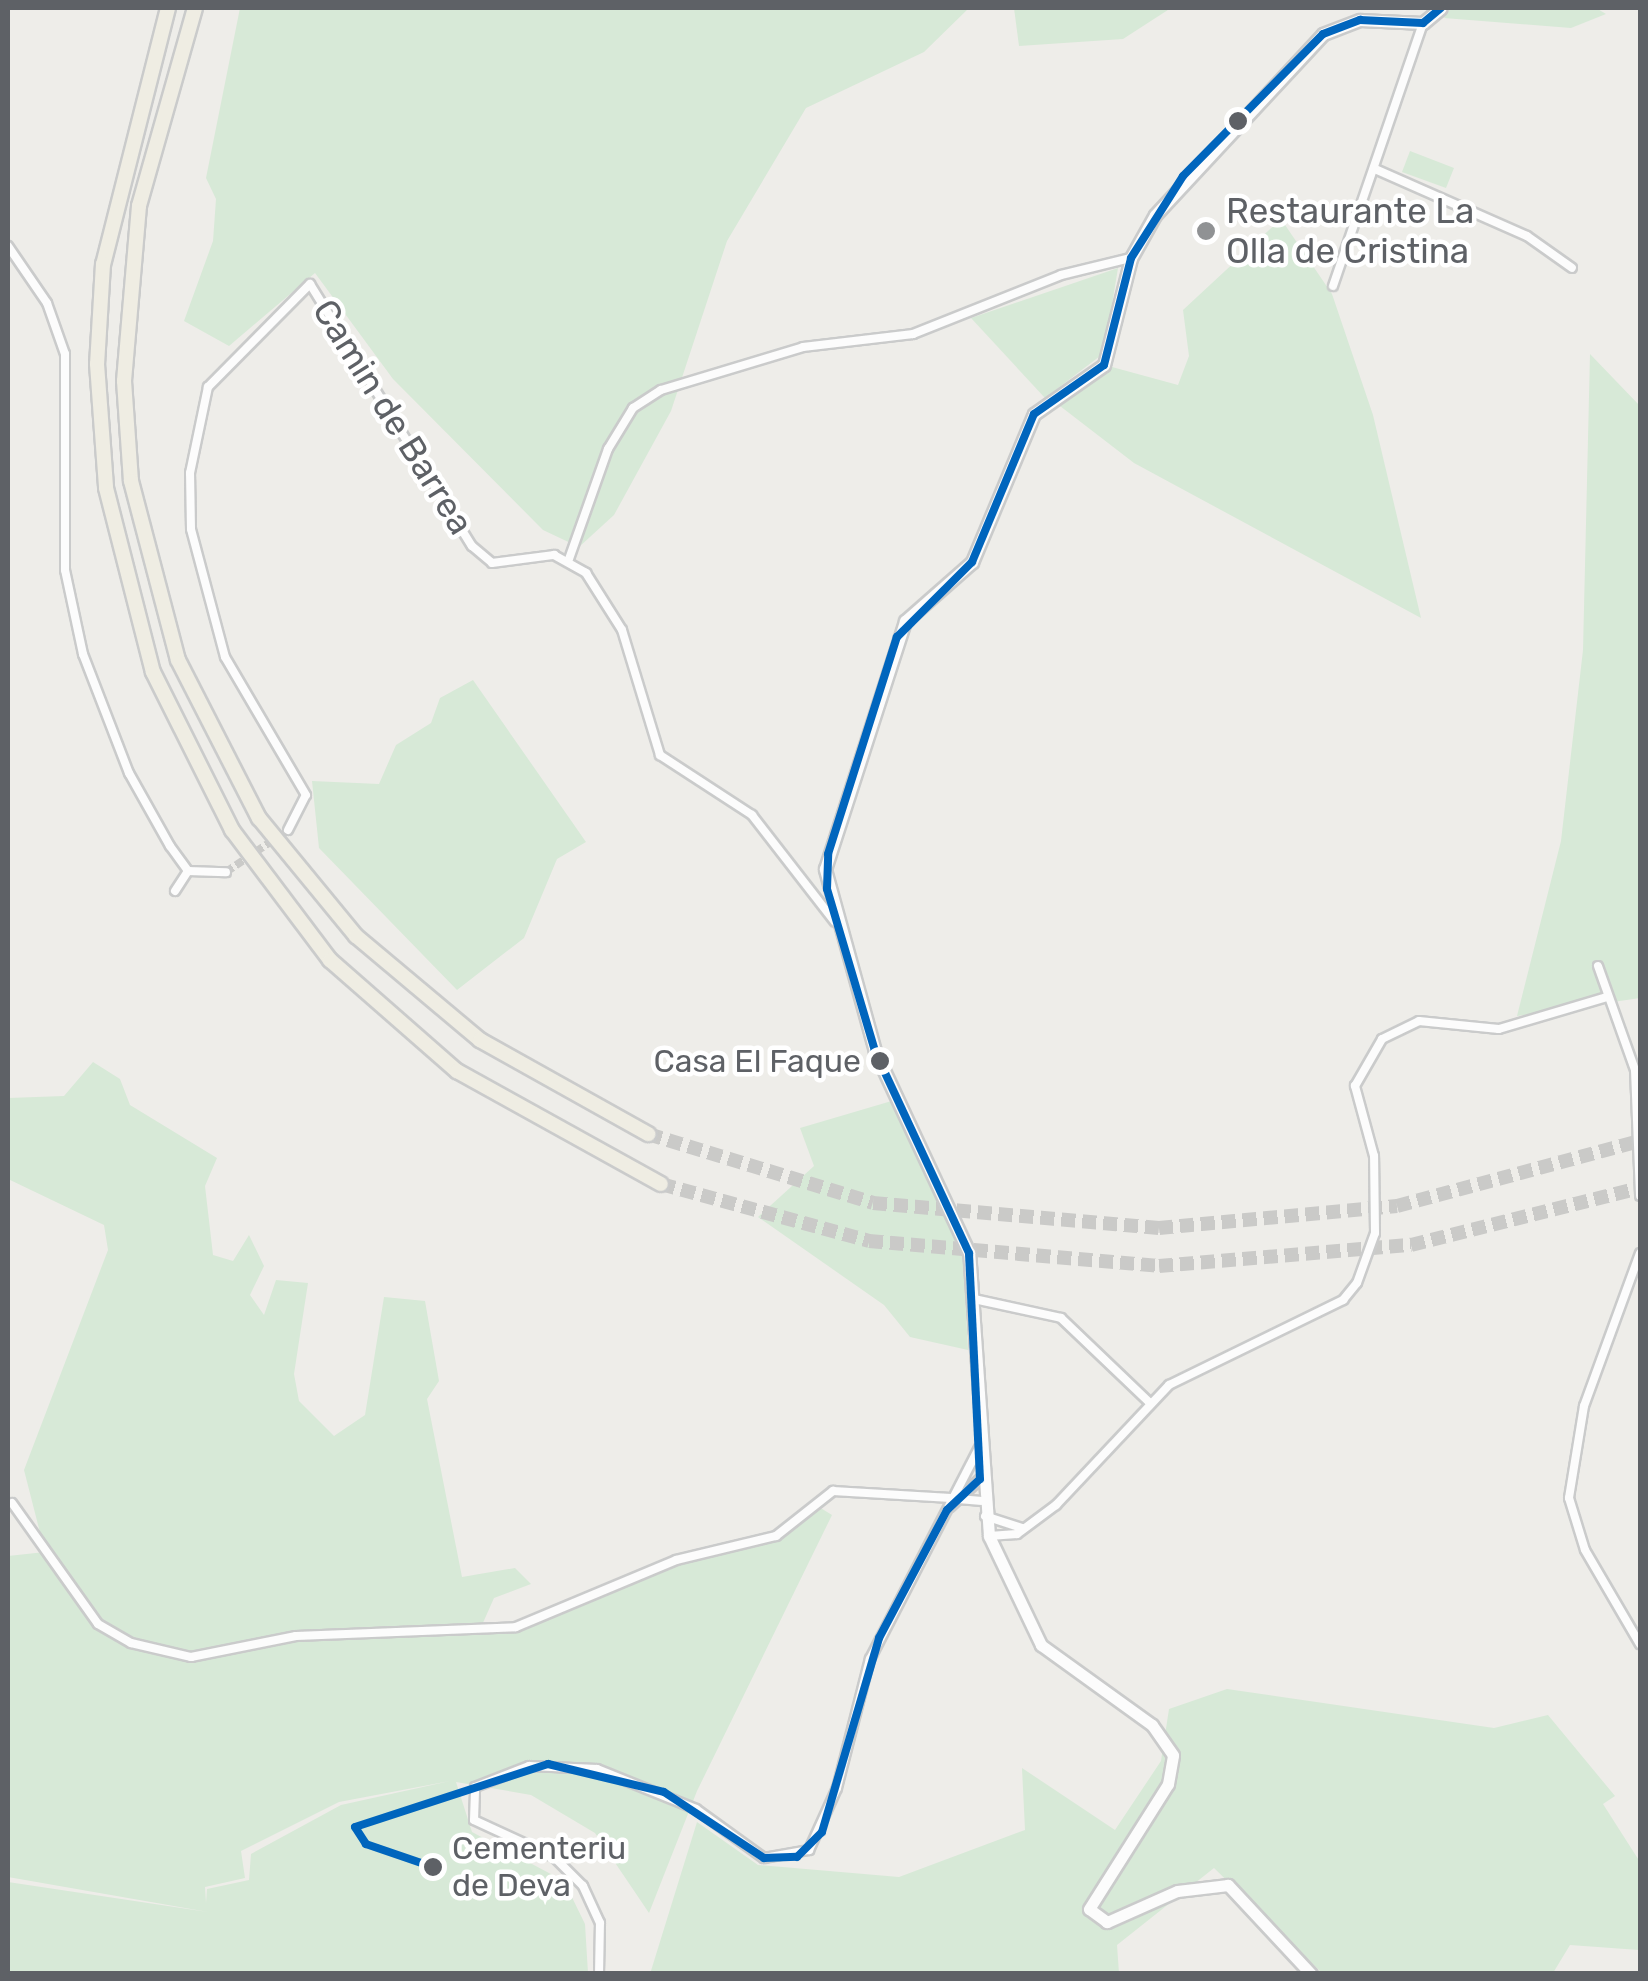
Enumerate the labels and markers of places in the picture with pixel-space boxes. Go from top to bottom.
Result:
unlabelled marker [1228,111,1248,131]
place label: Restaurante La Olla de Cristina [1226,190,1474,272]
marker: Restaurante La Olla de Cristina [1195,220,1217,242]
place label: Casa El Faque [654,1042,861,1080]
marker: Casa El Faque [870,1051,890,1071]
place label: Cementeriu de Deva [452,1830,626,1905]
marker: Cementeriu de Deva [423,1857,443,1877]

